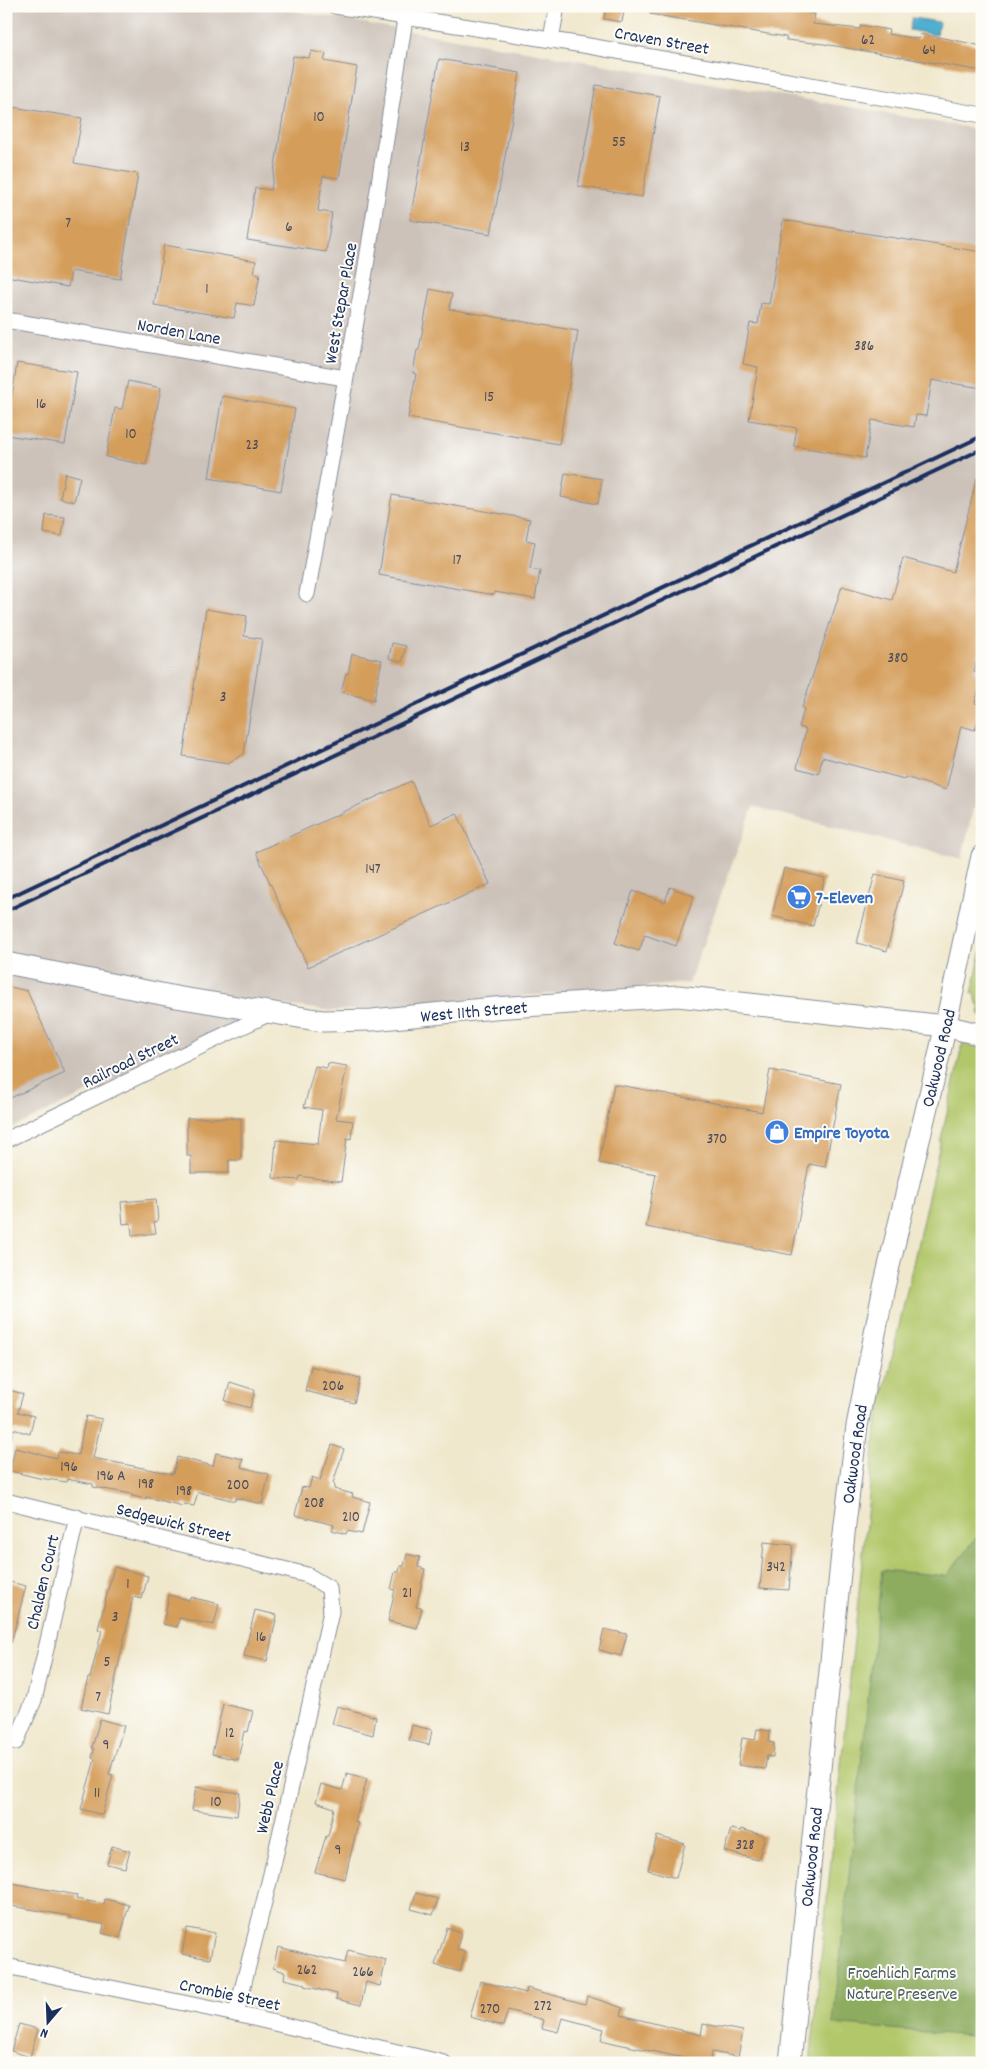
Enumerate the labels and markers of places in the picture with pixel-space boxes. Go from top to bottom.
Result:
supermarket icon: 7-Eleven [786,884,812,910]
place label: 7-Eleven [816,887,873,912]
shop icon: Empire Toyota [764,1119,790,1145]
place label: Empire Toyota [794,1122,889,1147]

